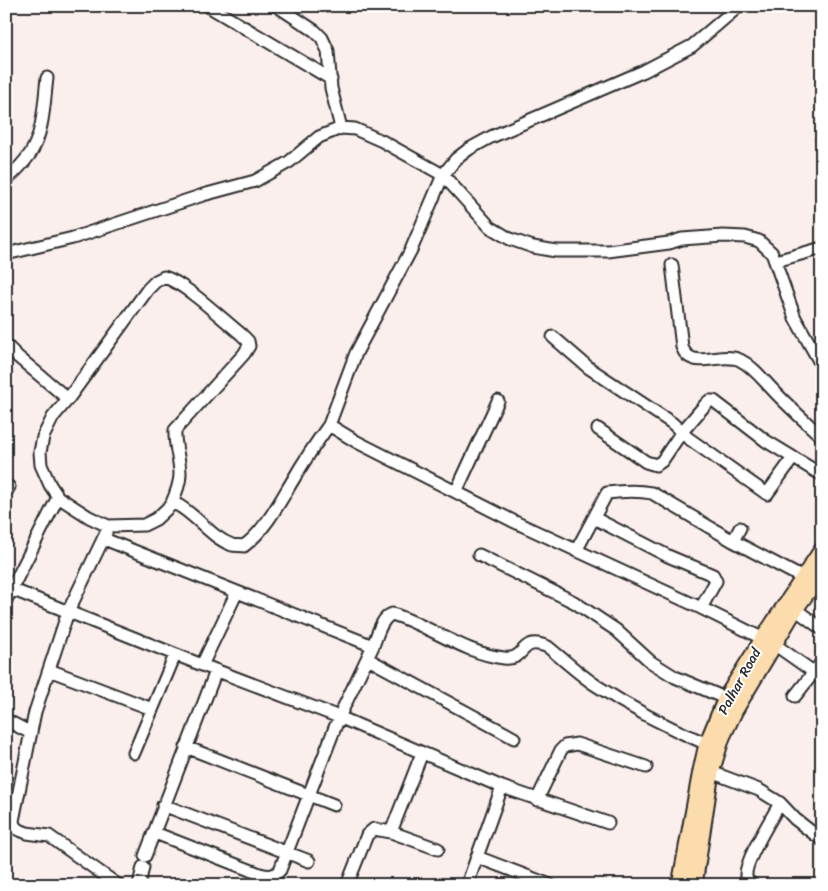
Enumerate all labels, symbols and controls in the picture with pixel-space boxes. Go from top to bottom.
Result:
street label: Palhar Road [711,642,769,719]

